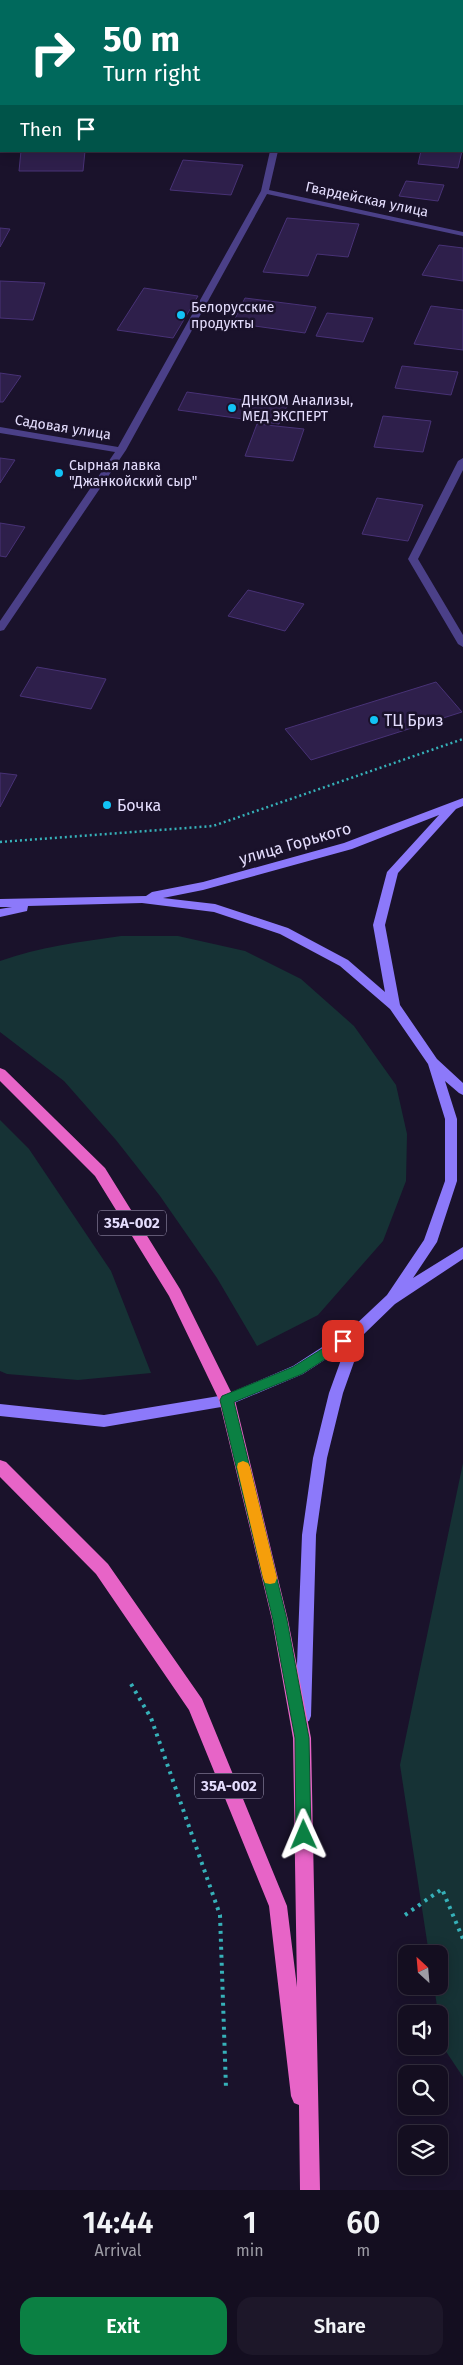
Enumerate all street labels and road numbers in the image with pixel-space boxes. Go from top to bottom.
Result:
street label: Гвардейская улица [304,178,430,221]
street label: Садовая улица [14,412,112,443]
street label: улица Горького [237,818,353,869]
road number: 35А-002 [98,1210,166,1236]
road number: 35А-002 [195,1774,263,1798]

